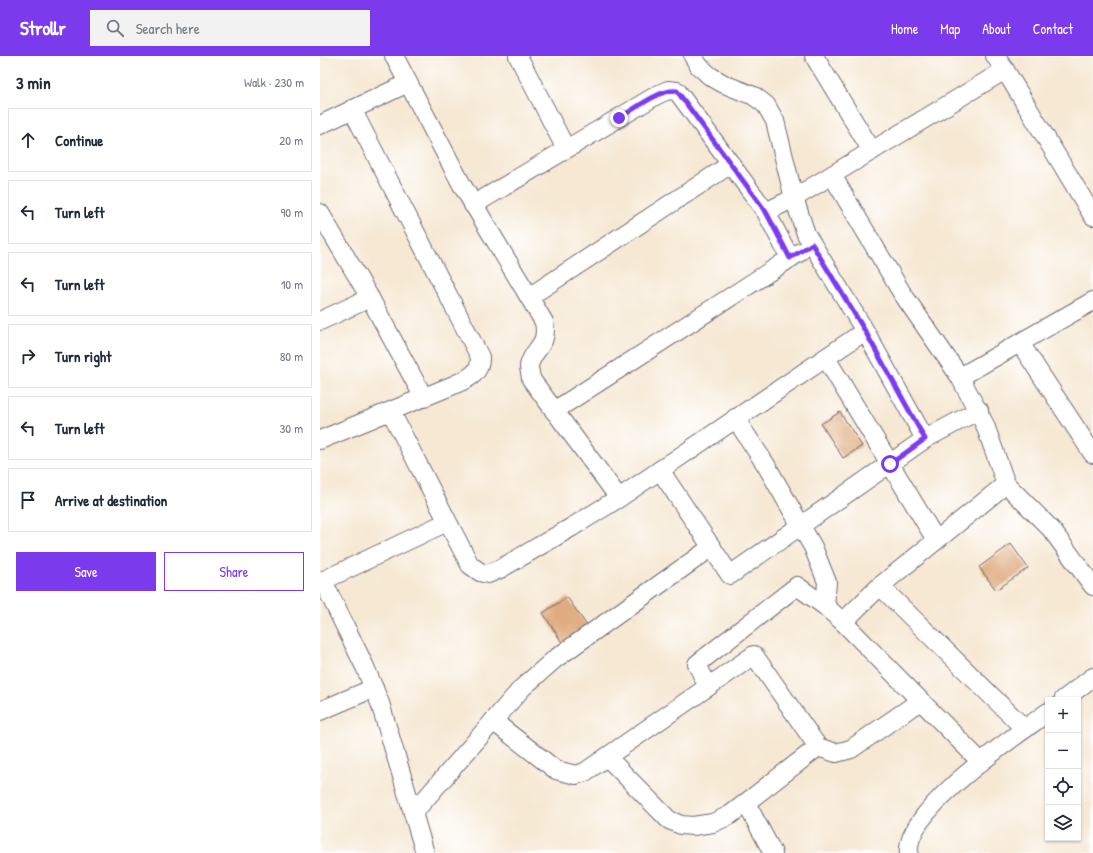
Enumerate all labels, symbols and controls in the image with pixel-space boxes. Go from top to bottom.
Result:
search box [90,10,370,46]
text: Strollr [20,15,66,41]
icon: search [104,17,126,39]
text: Search here [136,18,200,39]
text: Home [891,19,918,38]
text: Map [940,19,960,38]
text: About [982,19,1011,38]
text: Contact [1033,19,1073,38]
text: 3 min [16,71,51,94]
text: Walk · 230 m [244,73,304,91]
route end [610,109,628,127]
icon: ahead [17,129,39,151]
text: Continue [55,130,103,151]
text: 20 m [279,131,303,149]
icon: left [17,201,39,223]
text: Turn left [55,202,105,223]
text: 90 m [281,203,303,221]
icon: left [17,273,39,295]
text: Turn left [55,274,105,295]
text: 10 m [281,275,303,293]
icon: right [17,345,39,367]
text: Turn right [55,346,111,367]
text: 80 m [280,347,303,365]
icon: left [17,417,39,439]
text: Turn left [55,418,105,439]
text: 30 m [280,419,303,437]
route start [881,455,899,473]
icon: arrive [17,489,39,511]
text: Arrive at destination [55,490,167,511]
button: Save [16,552,156,591]
button: Share [164,552,304,591]
map controls [1045,697,1081,841]
button: + [1045,697,1081,733]
button: − [1045,733,1081,769]
button: locate [1045,769,1081,805]
button: layers [1045,805,1081,841]

